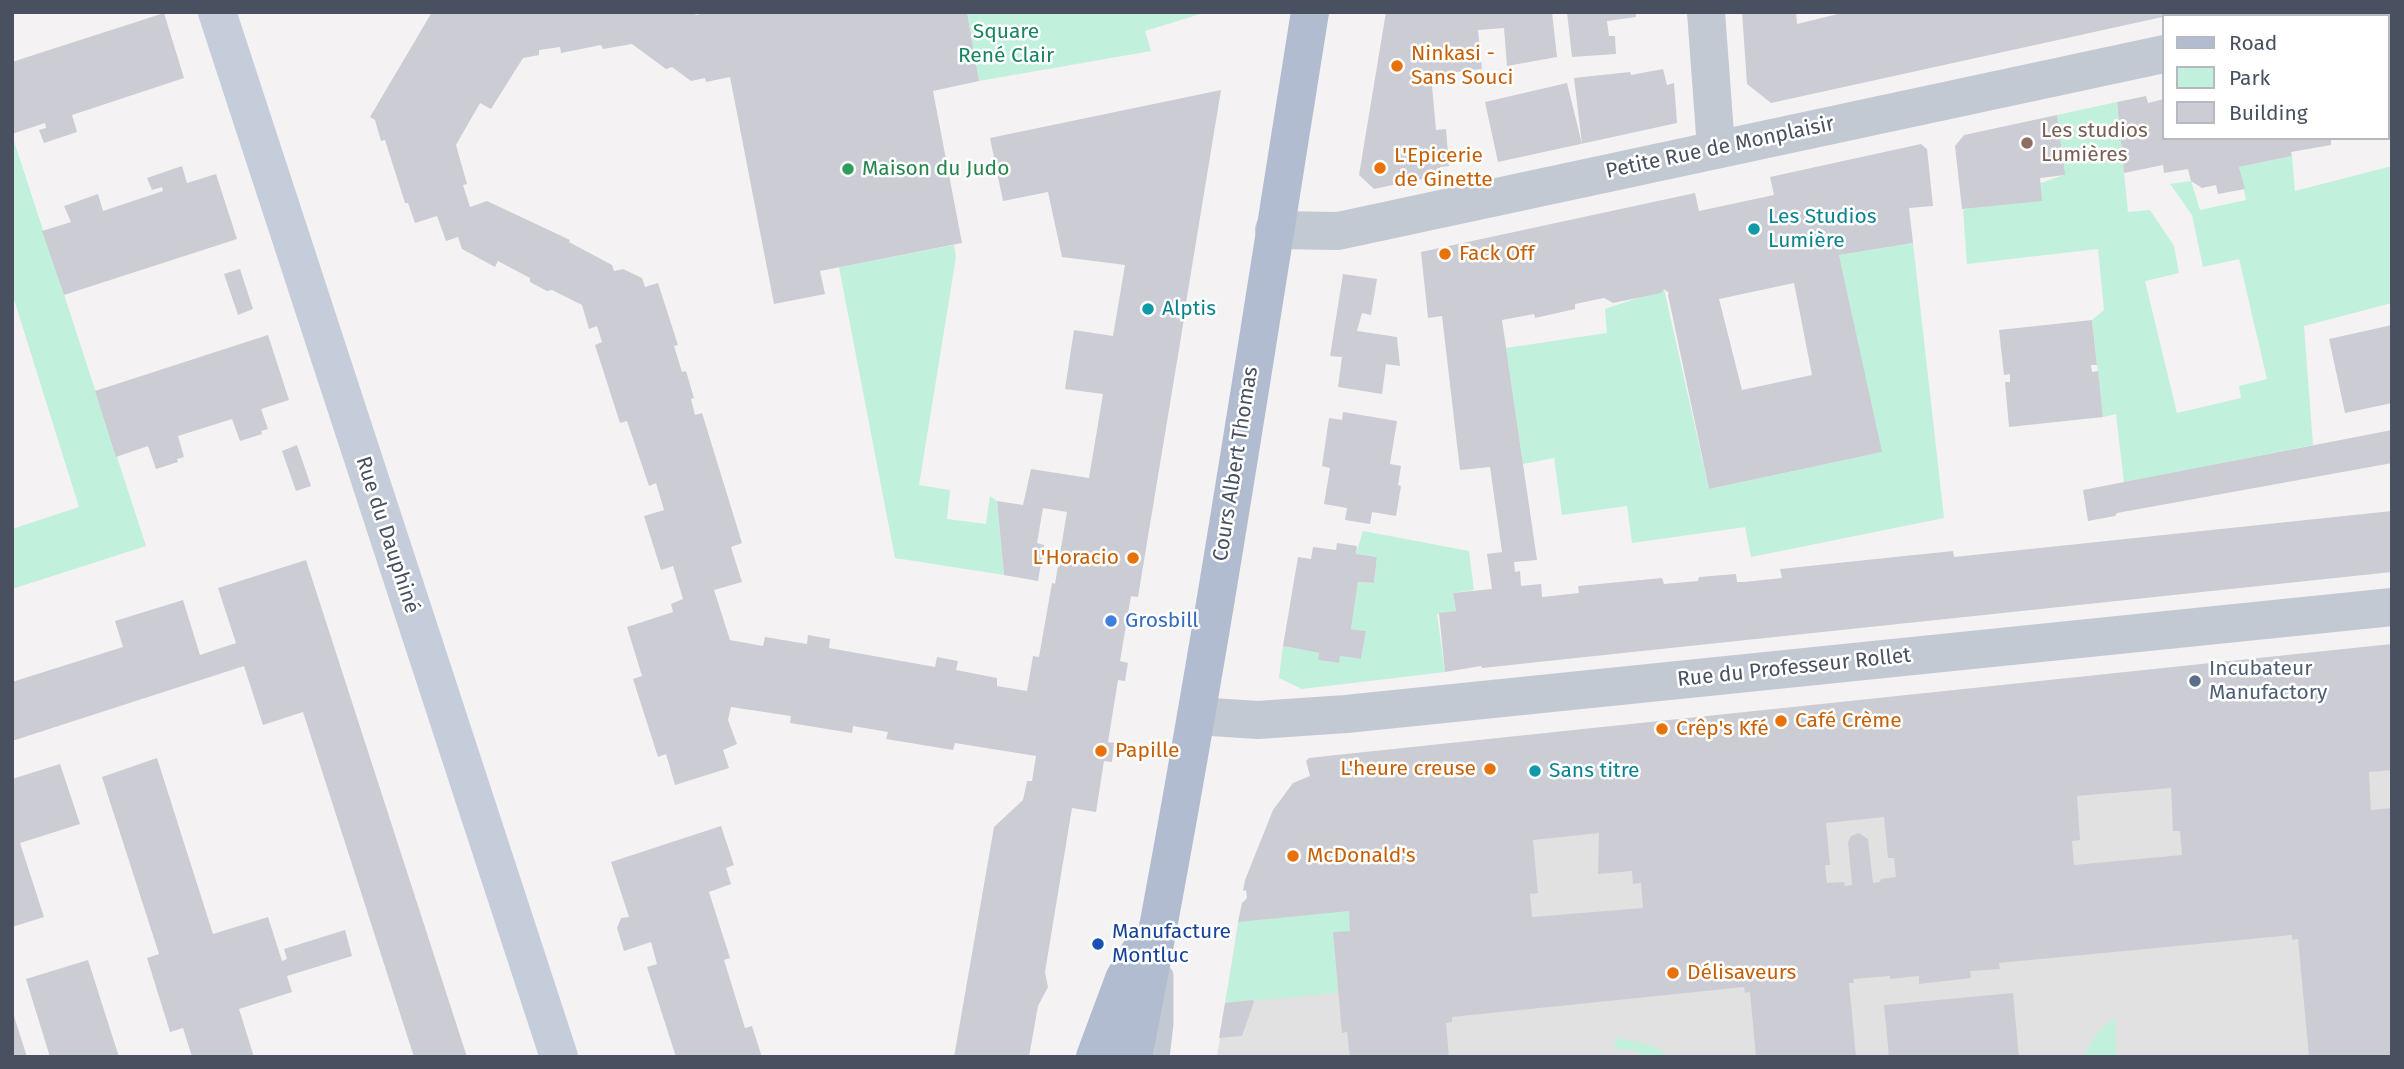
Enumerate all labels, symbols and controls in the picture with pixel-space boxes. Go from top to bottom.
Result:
legend [2162,14,2390,140]
park label: Square René Clair [958,19,1054,69]
text: Road [2229,30,2277,56]
place label: Ninkasi - Sans Souci [1411,41,1513,91]
marker: Ninkasi - Sans Souci [1389,58,1405,74]
text: Park [2229,65,2270,91]
text: Building [2229,100,2308,126]
street label: Petite Rue de Monplaisir [1603,111,1837,185]
place label: Les studios Lumières [2041,118,2148,168]
marker: Les studios Lumières [2019,135,2035,151]
place label: L'Epicerie de Ginette [1394,143,1493,193]
place label: Maison du Judo [862,156,1009,182]
marker: L'Epicerie de Ginette [1372,160,1388,176]
marker: Maison du Judo [840,161,856,177]
place label: Les Studios Lumière [1768,204,1877,254]
marker: Les Studios Lumière [1746,221,1762,237]
place label: Fack Off [1459,241,1534,267]
marker: Fack Off [1437,246,1453,262]
place label: Alptis [1162,296,1216,322]
marker: Alptis [1140,301,1156,317]
street label: Cours Albert Thomas [1208,365,1264,563]
street label: Rue du Dauphiné [350,453,424,617]
place label: L'Horacio [1032,545,1119,571]
marker: L'Horacio [1125,550,1141,566]
place label: Grosbill [1125,608,1198,634]
marker: Grosbill [1103,613,1119,629]
street label: Rue du Professeur Rollet [1676,643,1912,693]
place label: Incubateur Manufactory [2209,656,2327,706]
marker: Incubateur Manufactory [2187,673,2203,689]
place label: Café Crème [1795,708,1902,734]
marker: Café Crème [1773,713,1789,729]
place label: Crêp's Kfé [1676,716,1769,742]
marker: Crêp's Kfé [1654,721,1670,737]
place label: Papille [1115,738,1180,764]
marker: Papille [1093,743,1109,759]
place label: L'heure creuse [1340,756,1476,782]
place label: Sans titre [1549,758,1640,784]
marker: L'heure creuse [1482,761,1498,777]
marker: Sans titre [1527,763,1543,779]
place label: McDonald's [1307,843,1415,869]
marker: McDonald's [1285,848,1301,864]
place label: Manufacture Montluc [1112,919,1231,969]
marker: Manufacture Montluc [1090,936,1106,952]
place label: Délisaveurs [1687,960,1796,986]
marker: Délisaveurs [1665,965,1681,981]

